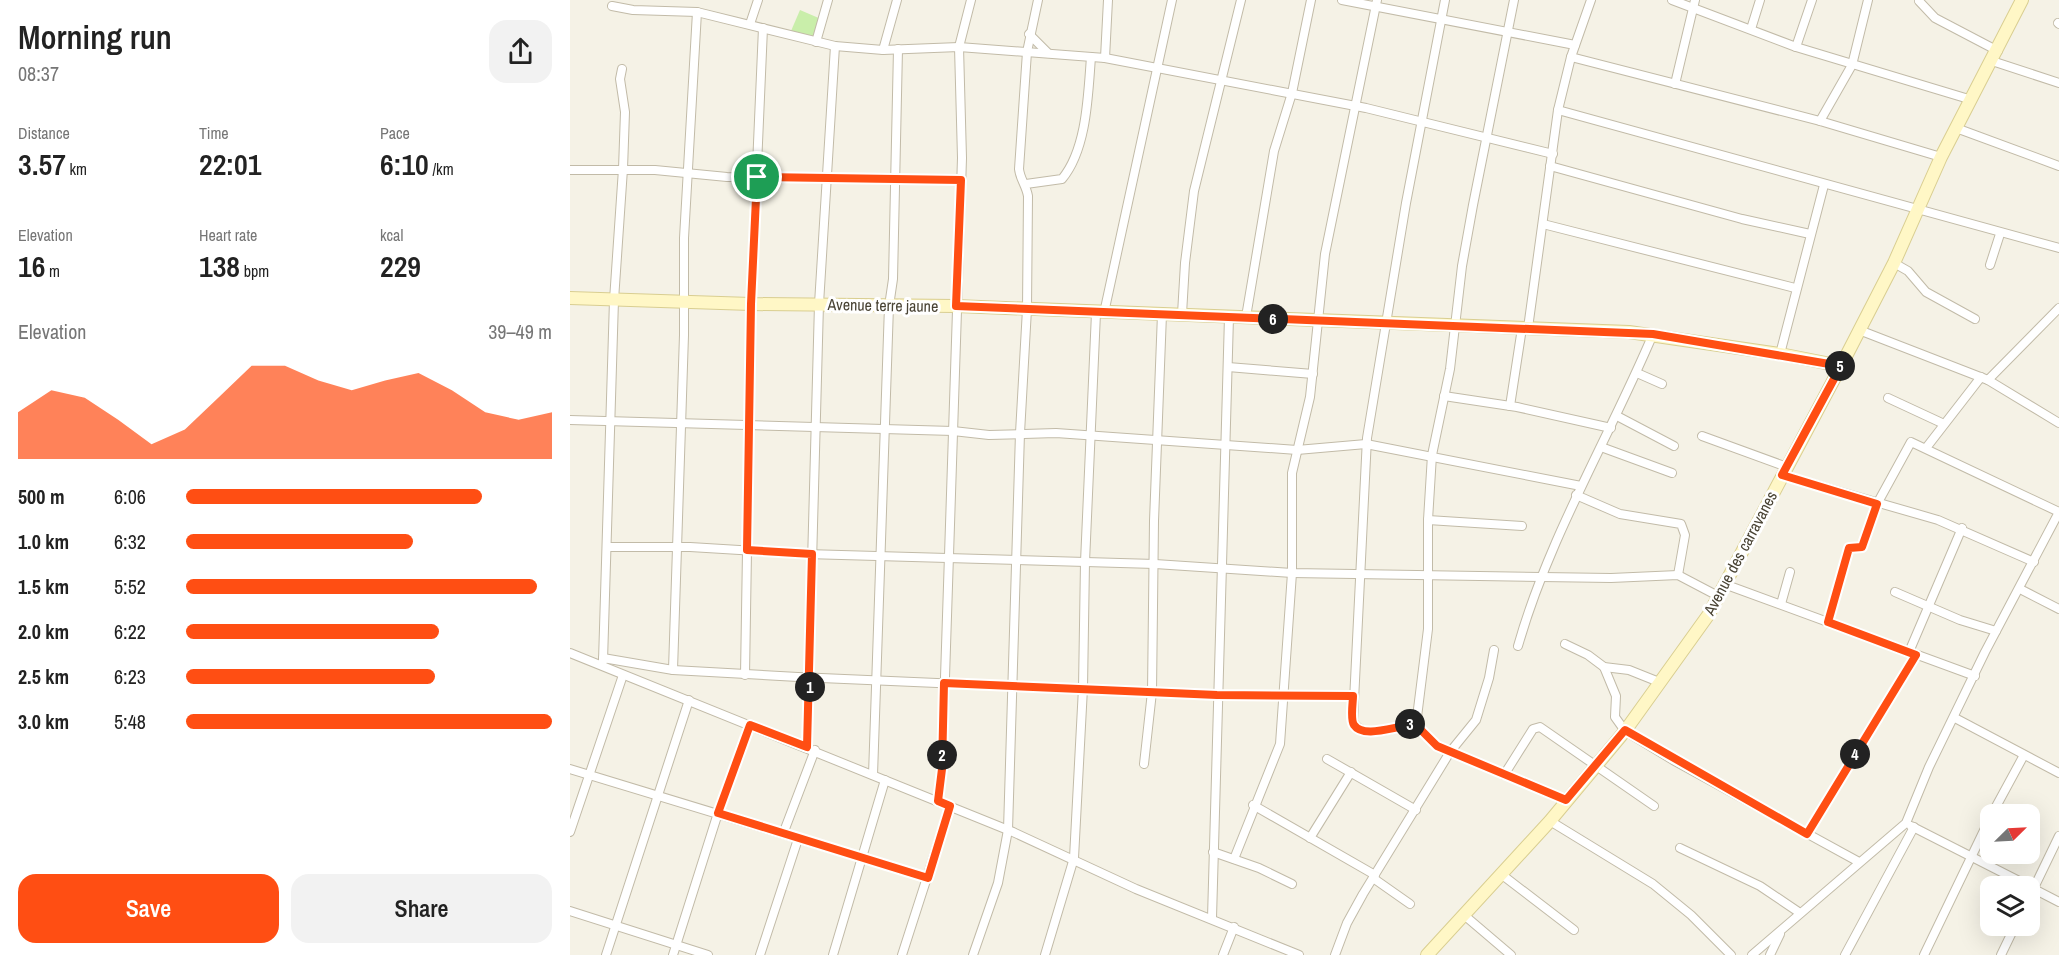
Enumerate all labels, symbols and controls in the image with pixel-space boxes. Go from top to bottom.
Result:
text: Morning run [18,15,172,59]
button: share [489,20,552,83]
text: 08:37 [18,60,59,87]
text: Distance [18,122,70,144]
text: Time [199,122,229,144]
text: Pace [380,122,410,144]
text: 3.57 [18,144,66,184]
text: 22:01 [199,144,261,184]
text: 6:10 [380,144,429,184]
pin [731,151,782,202]
text: km [66,158,87,180]
text: /km [429,158,454,180]
icon: arrive [740,160,773,193]
text: Elevation [18,224,73,246]
text: Heart rate [199,224,257,246]
text: kcal [380,224,403,246]
text: 16 [18,246,45,286]
text: 138 [199,246,240,286]
text: 229 [380,246,421,286]
text: m [45,260,60,282]
text: bpm [240,260,269,282]
street label: Avenue terre jaune [826,293,939,317]
pin: 6 [1258,304,1288,334]
text: 6 [1269,308,1277,330]
text: Elevation [18,318,86,345]
text: 39–49 m [488,318,552,345]
pin: 5 [1825,351,1855,381]
text: 5 [1836,355,1844,377]
text: 500 m [18,483,65,510]
text: 6:06 [114,483,146,510]
street label: Avenue des carravanes [1698,487,1782,620]
text: 1.0 km [18,528,69,555]
text: 6:32 [114,528,146,555]
text: 1.5 km [18,573,69,600]
text: 5:52 [114,573,146,600]
text: 2.0 km [18,618,69,645]
text: 6:22 [114,618,146,645]
text: 2.5 km [18,663,69,690]
text: 6:23 [114,663,146,690]
pin: 1 [795,672,825,702]
text: 1 [806,676,814,698]
text: 3.0 km [18,708,69,735]
text: 5:48 [114,708,146,735]
pin: 3 [1395,709,1425,739]
text: 3 [1406,713,1414,735]
pin: 4 [1840,739,1870,769]
pin: 2 [927,740,957,770]
text: 4 [1851,743,1859,765]
text: 2 [938,744,946,766]
north arrow [1980,804,2040,864]
map controls [1980,804,2040,936]
button: Save [18,874,279,943]
button: Share [291,874,552,943]
button: layers [1980,876,2040,936]

